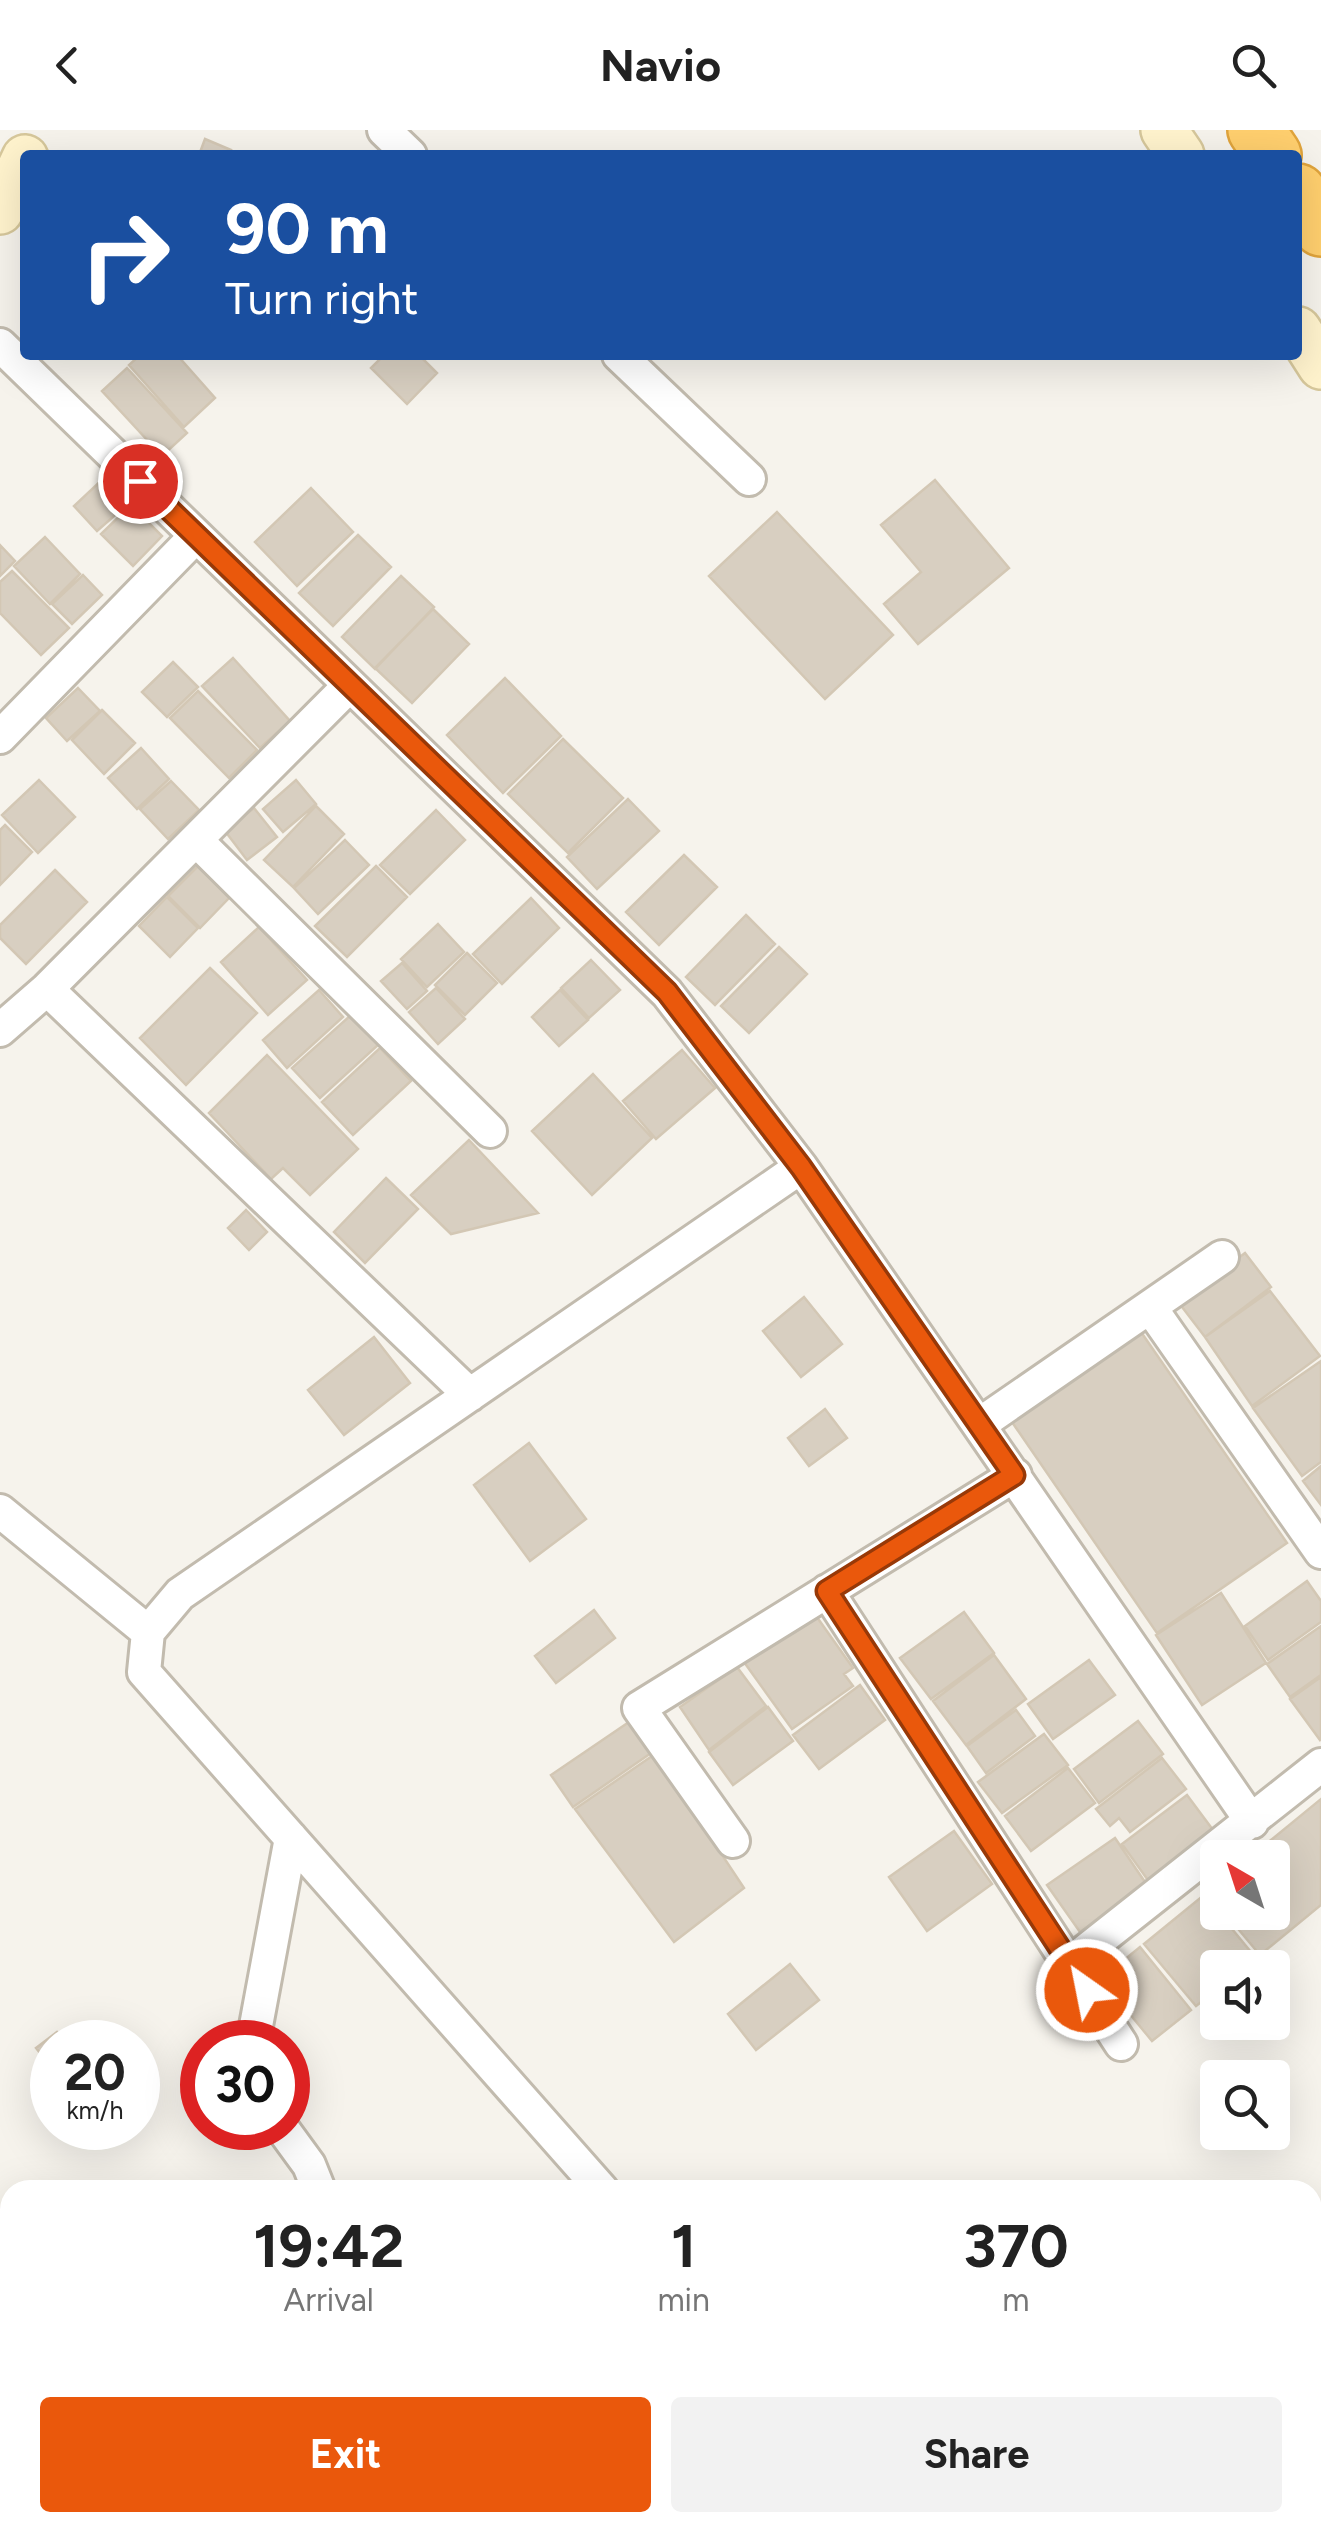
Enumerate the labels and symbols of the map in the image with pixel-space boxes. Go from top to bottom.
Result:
pin [98,439,183,524]
north arrow [1200,1840,1290,1930]
position arrow [1035,1938,1139,2042]
speed limit sign: 30 [180,2020,310,2150]

